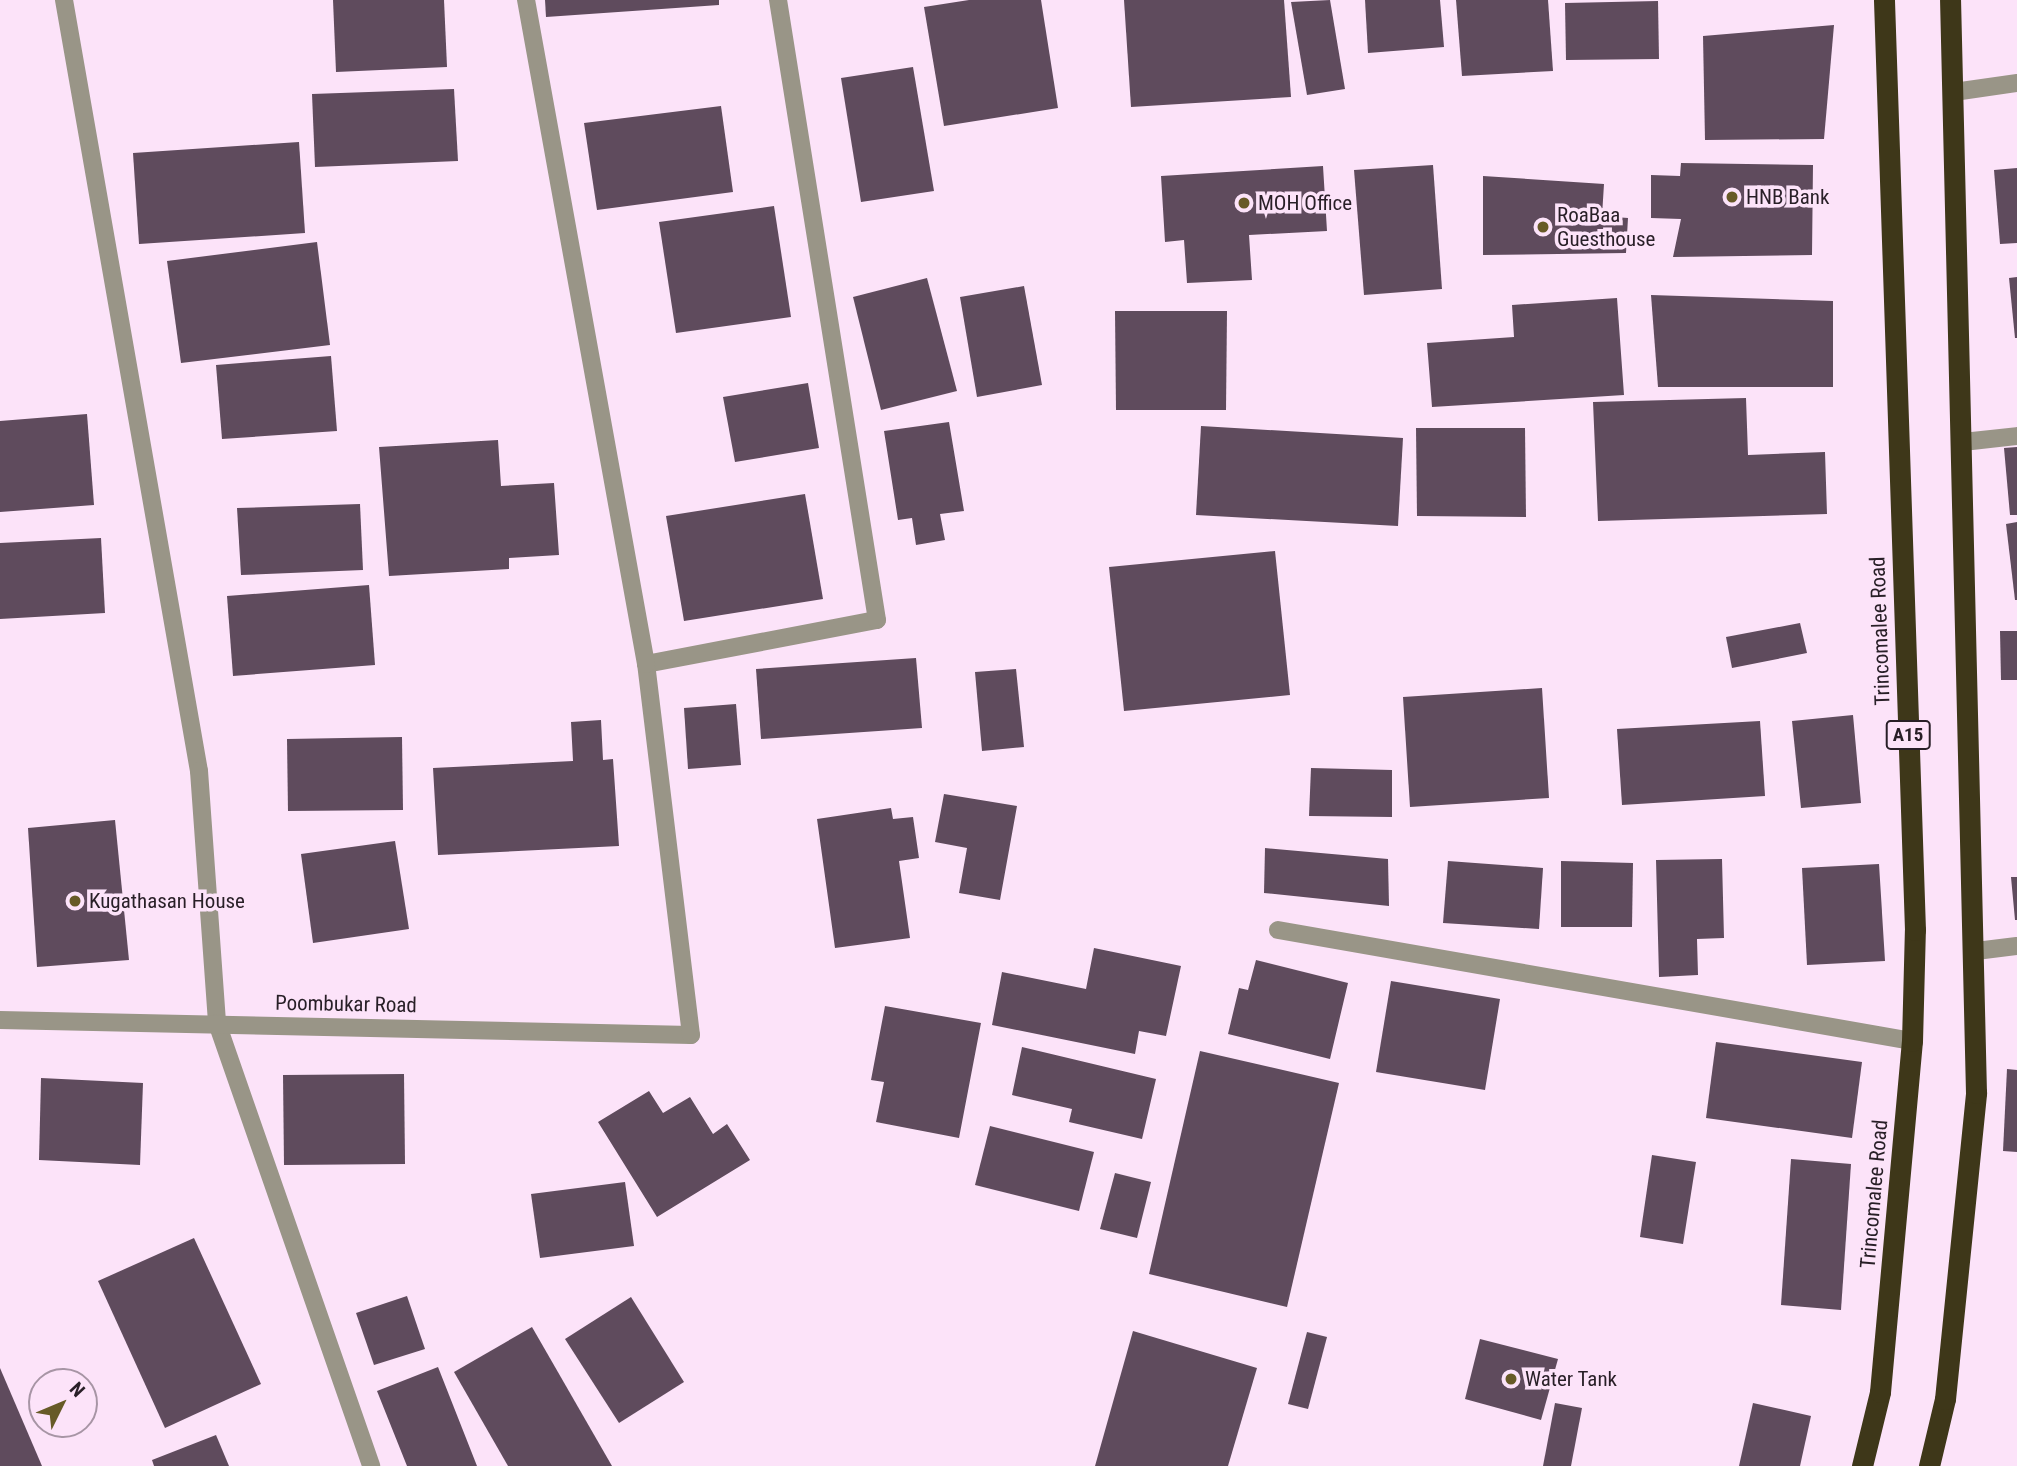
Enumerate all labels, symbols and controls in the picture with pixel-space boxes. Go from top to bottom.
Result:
place label: HNB Bank [1746,184,1829,210]
marker: HNB Bank [1724,189,1740,205]
place label: MOH Office [1258,190,1352,216]
marker: MOH Office [1236,195,1252,211]
place label: RoaBaa Guesthouse [1557,202,1655,252]
marker: RoaBaa Guesthouse [1535,219,1551,235]
street label: Trincomalee Road [1865,556,1895,706]
road number: A15 [1885,720,1931,750]
place label: Kugathasan House [89,888,245,914]
marker: Kugathasan House [67,893,83,909]
street label: Poombukar Road [275,990,417,1018]
street label: Trincomalee Road [1855,1119,1893,1269]
place label: Water Tank [1525,1366,1617,1392]
north arrow [28,1368,98,1438]
marker: Water Tank [1503,1371,1519,1387]
text: N [65,1378,90,1402]

